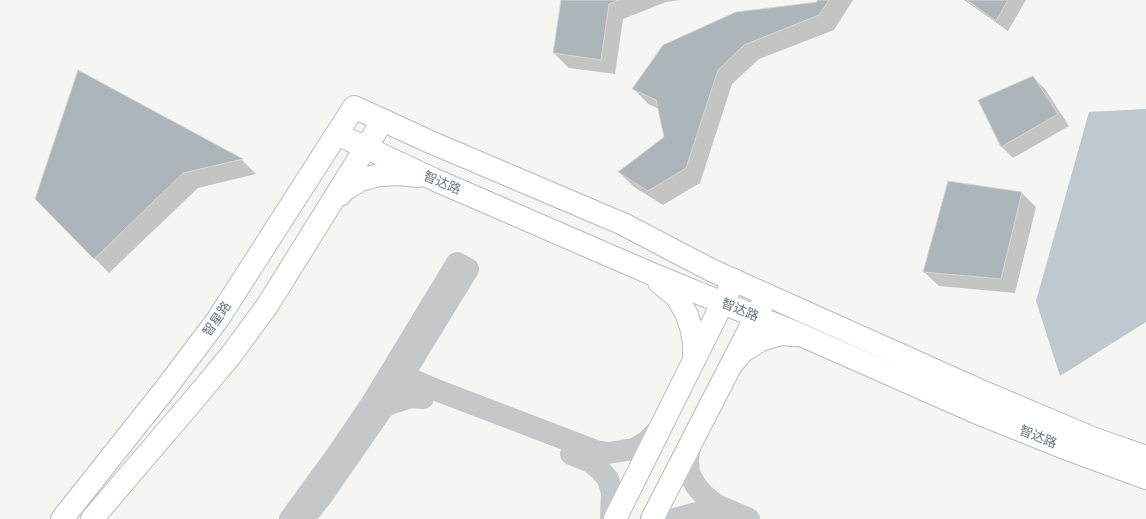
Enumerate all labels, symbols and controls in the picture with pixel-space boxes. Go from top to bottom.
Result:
street label: 智达路 [421,168,463,198]
street label: 智达路 [719,295,761,325]
street label: 智星路 [199,299,235,339]
street label: 智达路 [1017,422,1059,452]

